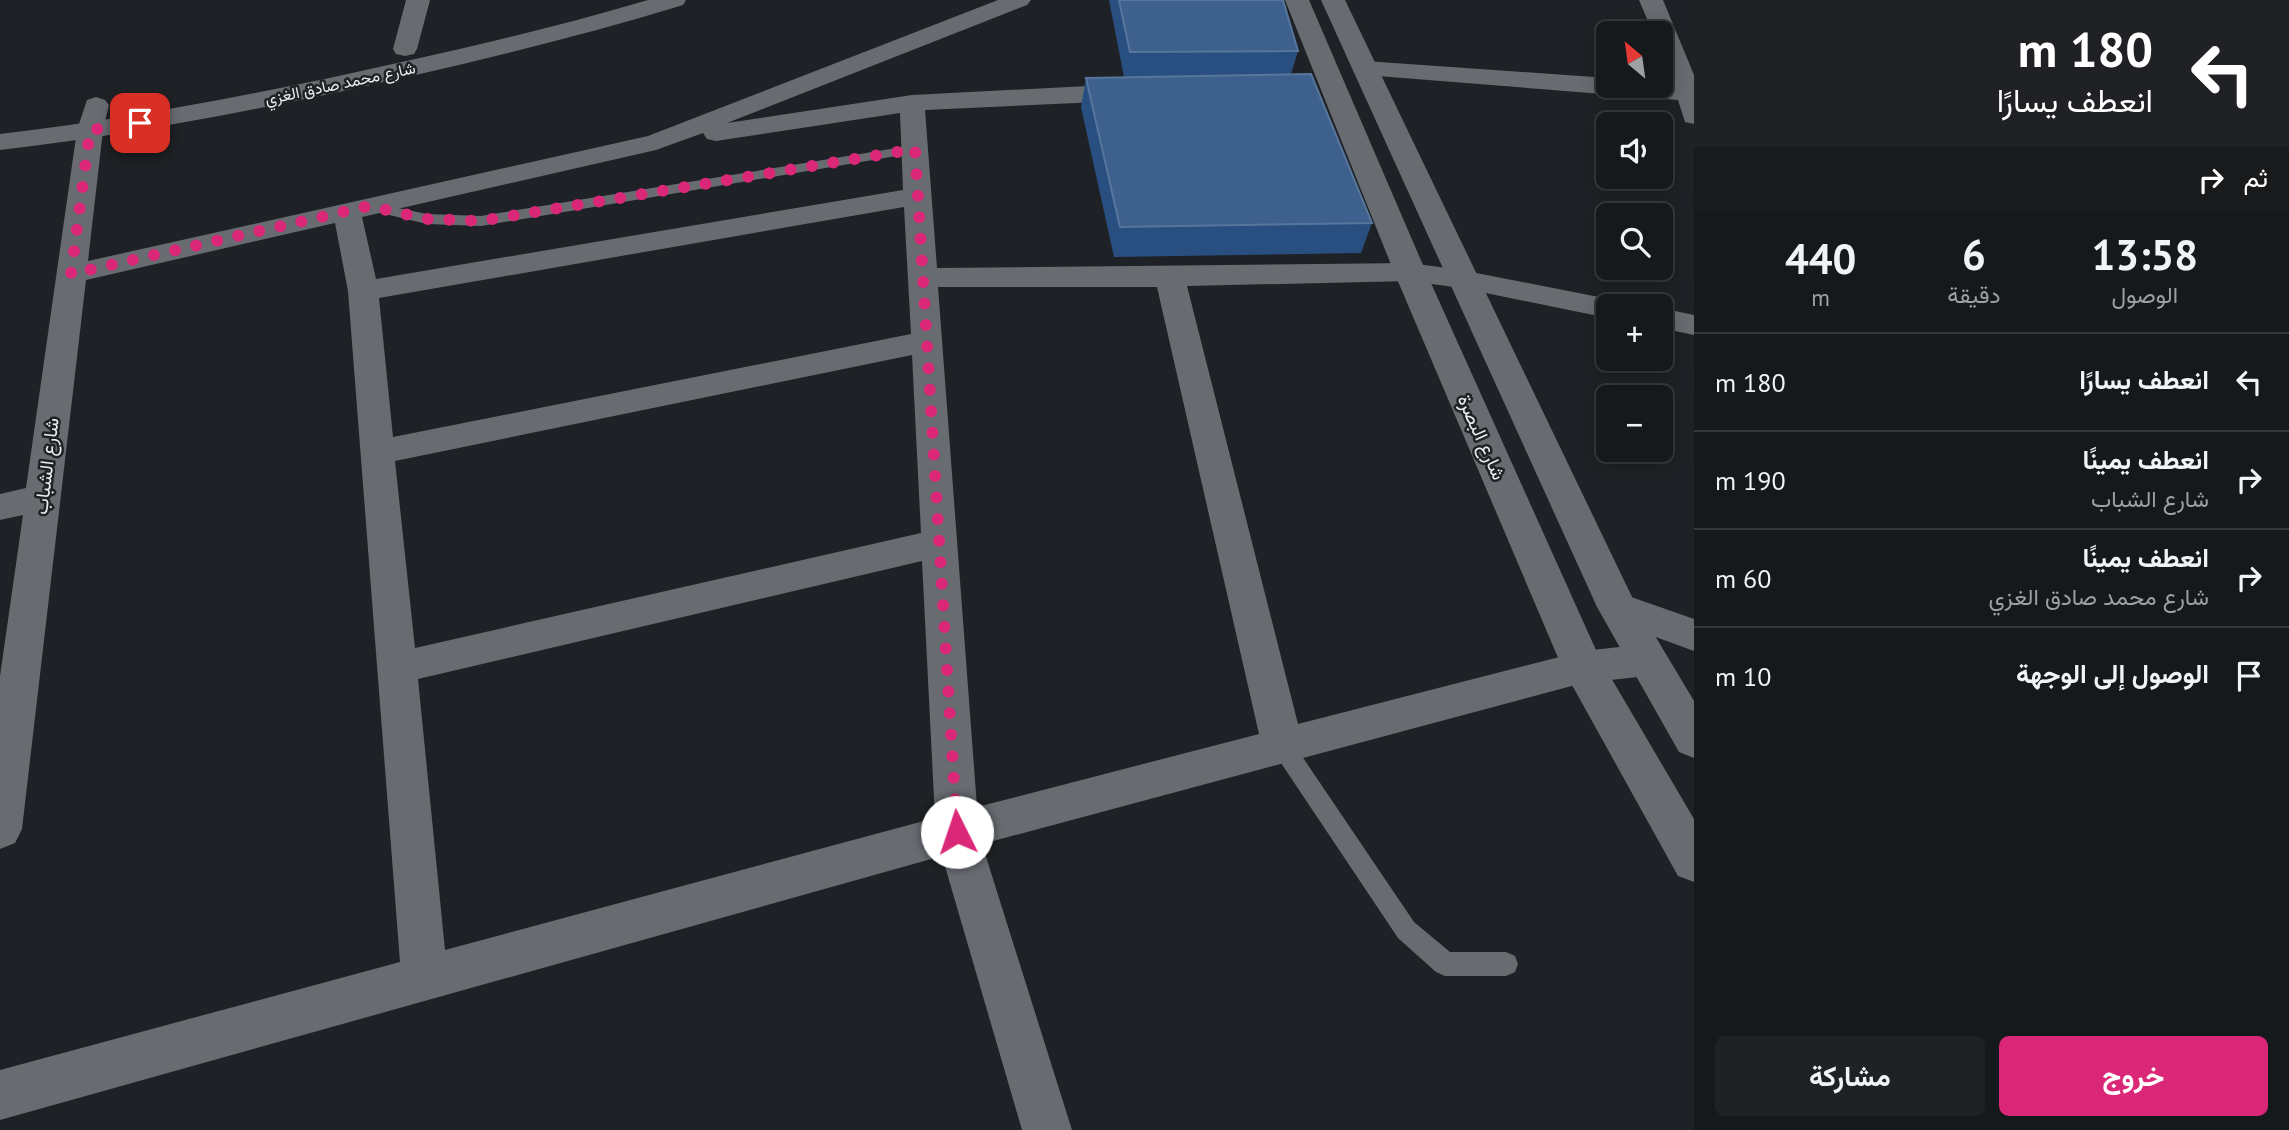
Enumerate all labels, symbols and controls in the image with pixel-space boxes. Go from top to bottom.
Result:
text: 180 m [2018,17,2153,81]
north arrow [1596,21,1673,98]
map controls [1596,21,1673,462]
icon: left [2177,28,2268,119]
street label: شارع محمد صادق الغزي [263,57,418,113]
text: انعطف يسارًا [1997,79,2153,121]
pin [110,93,170,153]
icon: arrive [121,104,159,142]
button: sound [1596,112,1673,189]
icon: right [2192,161,2230,199]
text: ثم [2244,161,2268,194]
button: search [1596,203,1673,280]
text: 6 [1962,227,1986,282]
text: 13:58 [2092,227,2198,282]
text: 440 [1785,231,1856,286]
text: دقيقة [1947,280,2001,309]
text: الوصول [2112,280,2178,309]
text: m [1811,283,1830,312]
button: + [1596,294,1673,371]
text: انعطف يسارًا [2079,363,2209,396]
icon: left [2230,363,2268,401]
text: 180 m [1715,366,1786,399]
button: − [1596,385,1673,462]
street label: شارع البصرة [1452,391,1511,484]
street label: شارع الشباب [28,416,65,516]
text: انعطف يمينًا [2083,443,2209,476]
icon: right [2230,461,2268,499]
text: 190 m [1715,464,1786,497]
text: شارع الشباب [2091,484,2209,513]
text: انعطف يمينًا [2083,541,2209,574]
icon: right [2230,559,2268,597]
text: 60 m [1715,562,1771,595]
text: شارع محمد صادق الغزي [1989,582,2209,611]
text: الوصول إلى الوجهة [2016,657,2209,690]
icon: arrive [2230,657,2268,695]
text: 10 m [1715,660,1771,693]
position arrow [920,795,994,869]
button: مشاركة [1715,1036,1985,1116]
button: خروج [1999,1036,2268,1116]

